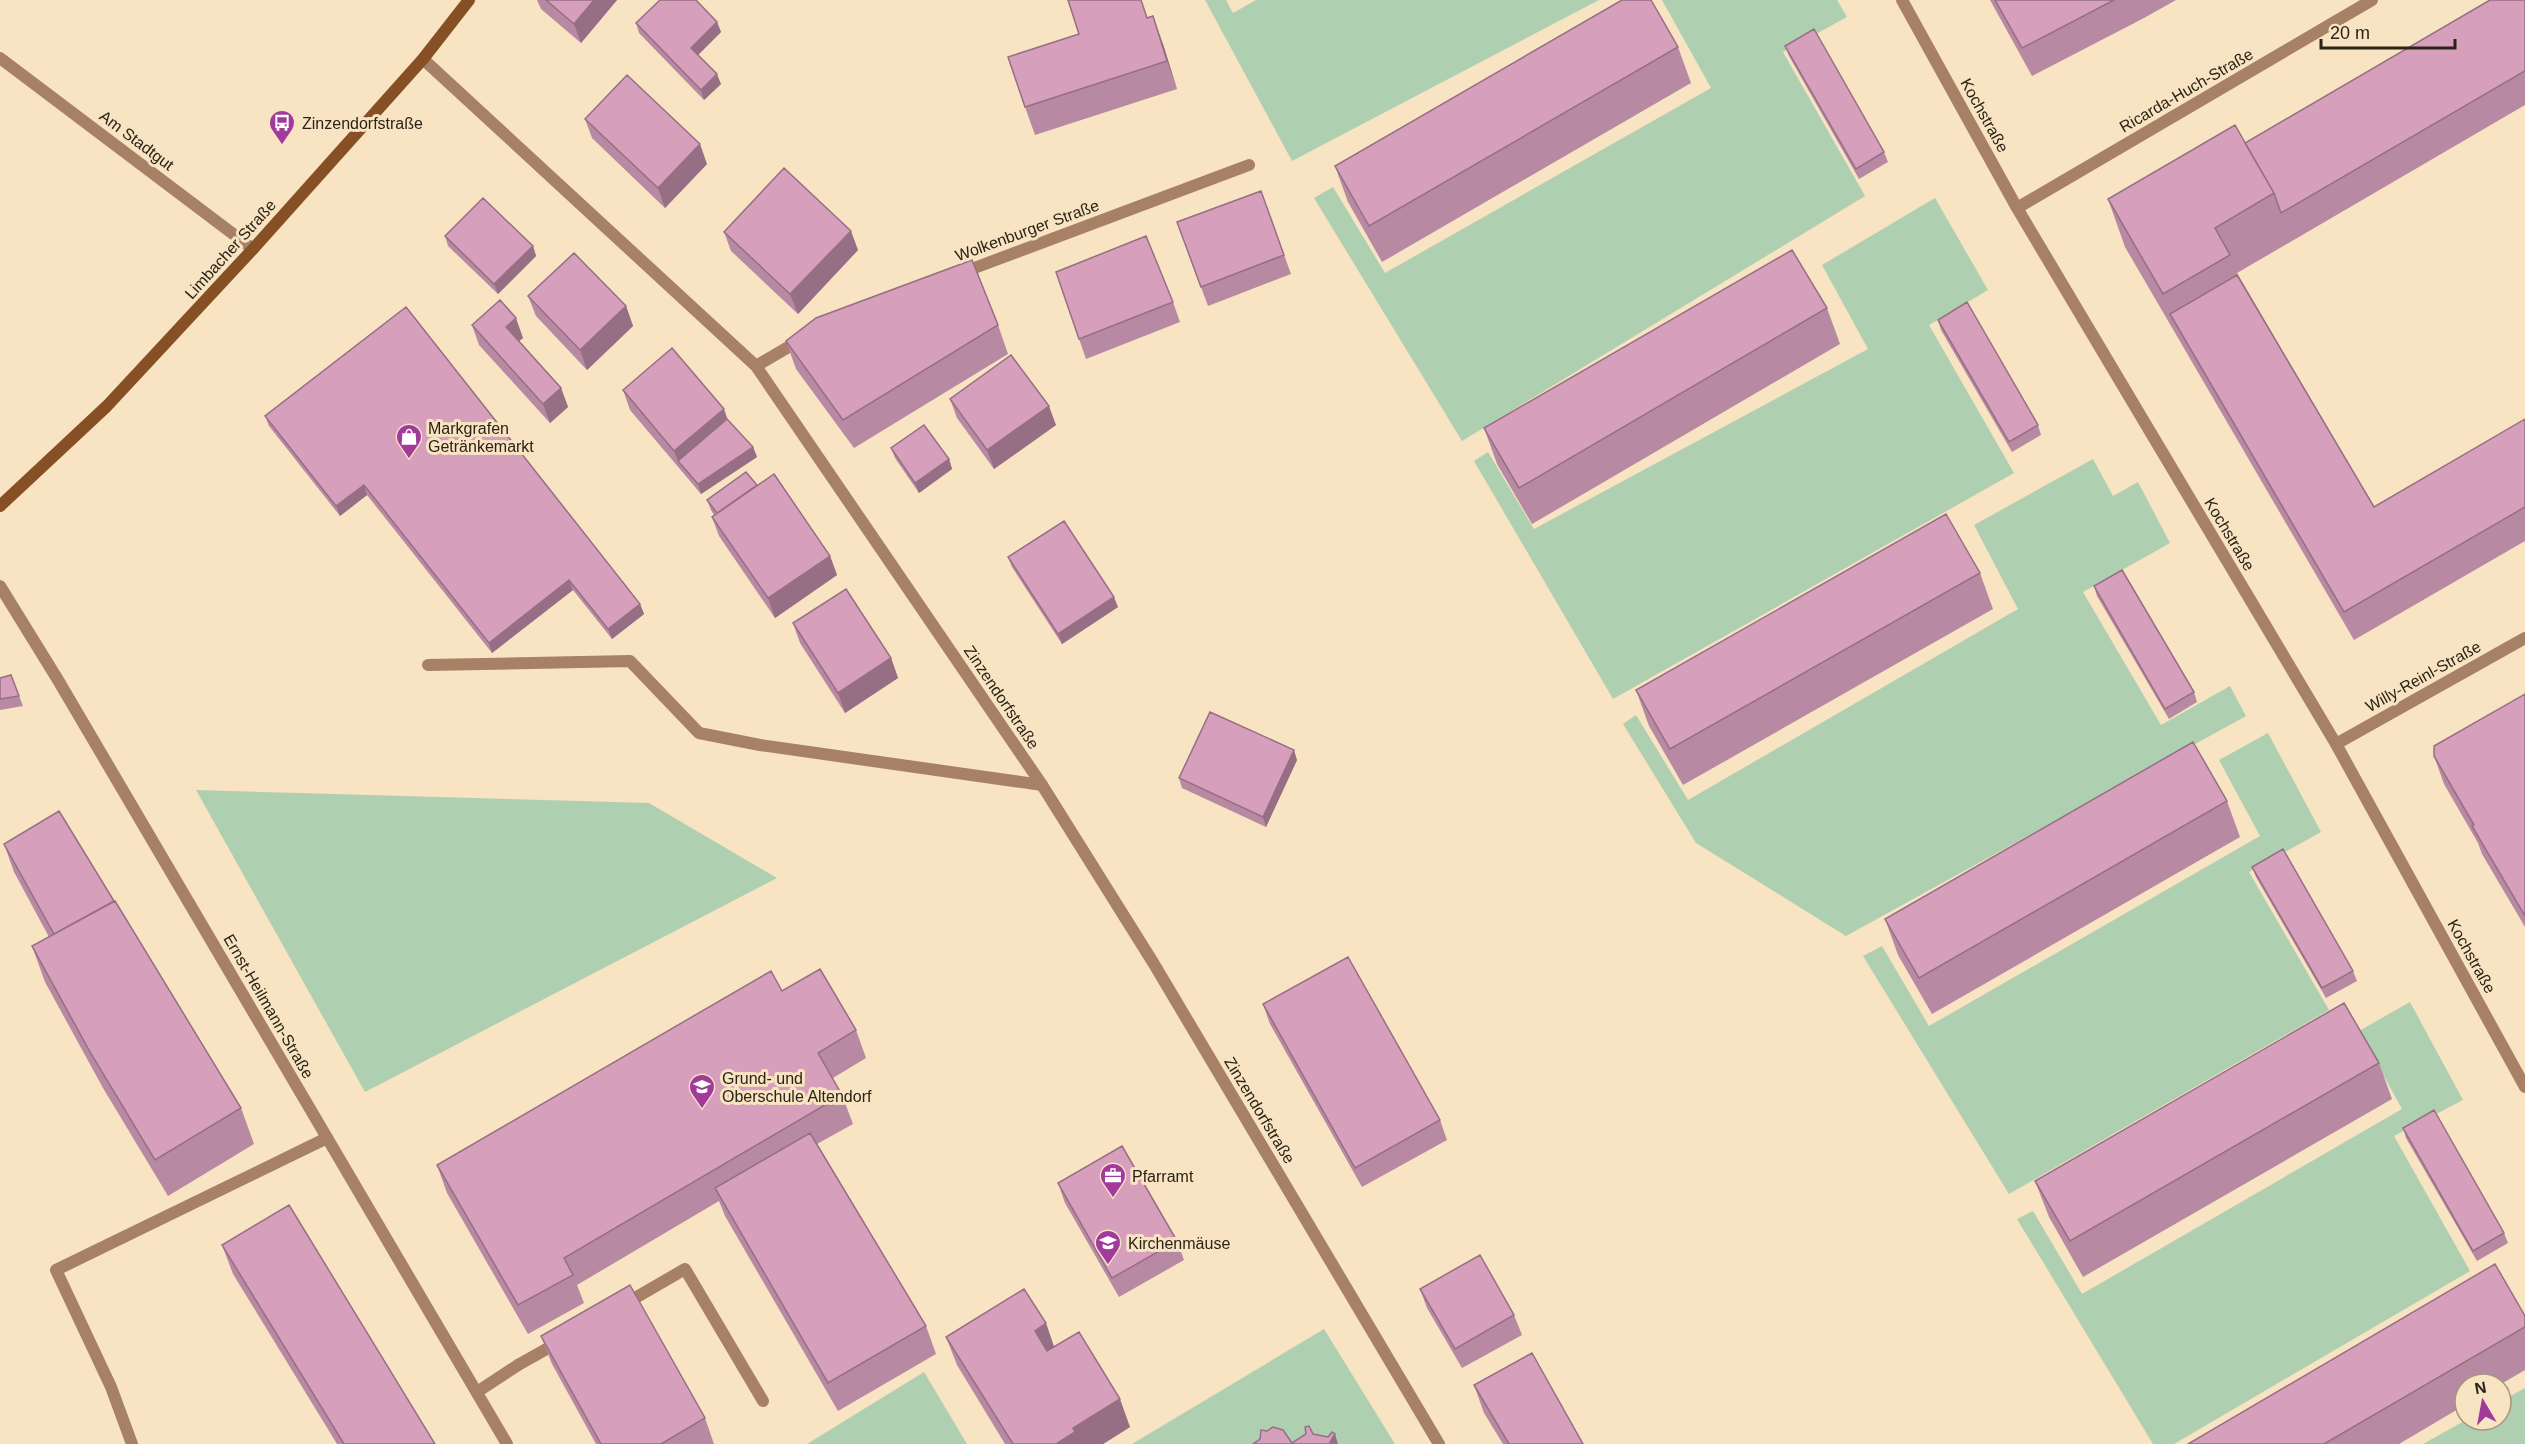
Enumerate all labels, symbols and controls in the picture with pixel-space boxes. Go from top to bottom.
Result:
scale bar [2321,12,2454,50]
text: 20 m [2330,23,2370,43]
street label: Ricarda-Huch-Straße [2117,45,2256,136]
street label: Kochstraße [1957,75,2012,155]
street label: Am Stadtgut [96,107,177,174]
bus stop icon: Zinzendorfstraße [267,108,297,146]
place label: Zinzendorfstraße [302,115,423,132]
street label: Limbacher Straße [182,196,279,302]
street label: Wolkenburger Straße [953,196,1101,264]
place label: Markgrafen Getränkemarkt [428,420,534,455]
shop icon: Markgrafen Getränkemarkt [394,422,424,460]
street label: Kochstraße [2201,495,2258,574]
street label: Willy-Reinl-Straße [2363,638,2484,715]
street label: Zinzendorfstraße [961,642,1043,752]
street label: Kochstraße [2444,916,2499,996]
street label: Ernst-Heilmann-Straße [220,931,317,1081]
street label: Zinzendorfstraße [1221,1054,1298,1167]
place label: Grund- und Oberschule Altendorf [722,1070,872,1105]
school or university icon: Grund- und Oberschule Altendorf [687,1072,717,1110]
office icon: Pfarramt [1098,1161,1128,1199]
place label: Pfarramt [1132,1168,1194,1185]
school or university icon: Kirchenmäuse [1093,1228,1123,1266]
place label: Kirchenmäuse [1128,1235,1230,1252]
north arrow [2453,1372,2513,1432]
text: N [2473,1378,2488,1397]

